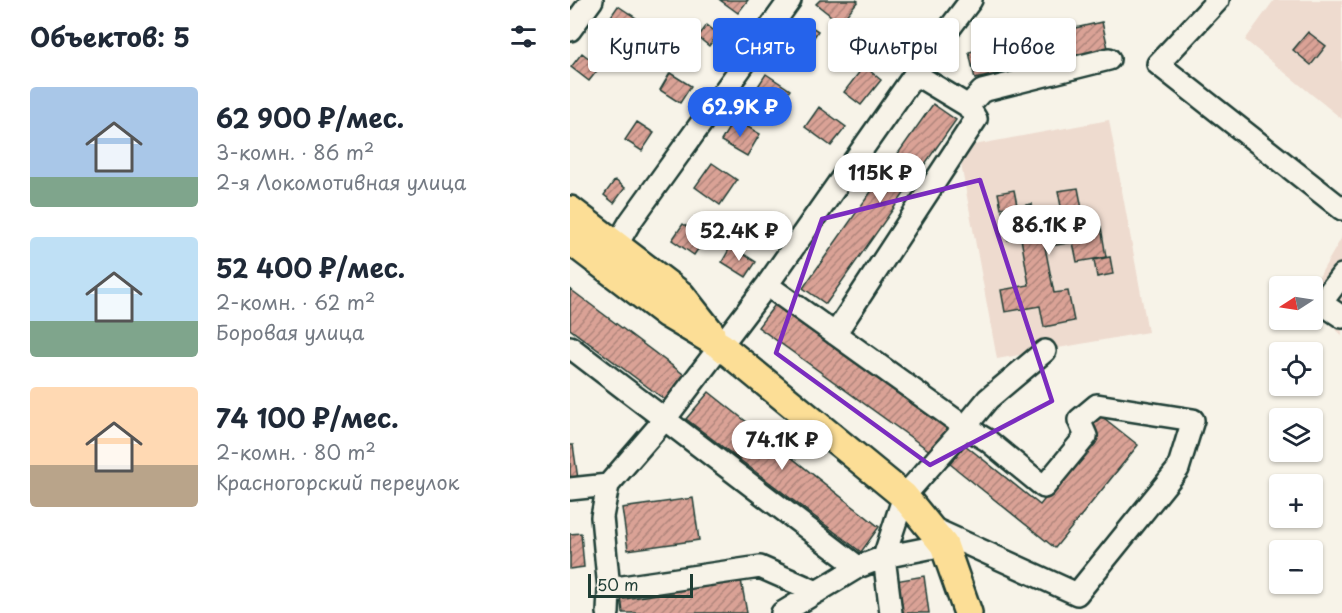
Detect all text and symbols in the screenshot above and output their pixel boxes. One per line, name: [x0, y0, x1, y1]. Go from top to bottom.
text: Объектов: 5: [30, 17, 190, 56]
chip: Купить: [588, 18, 701, 72]
chip: Снять: [713, 18, 816, 72]
chip: Фильтры: [828, 18, 959, 72]
chip: Новое: [971, 18, 1076, 72]
icon: filters: [507, 20, 540, 53]
pin: 62.9K ₽: [685, 87, 795, 138]
text: 62.9K ₽: [702, 91, 778, 121]
text: 62 900 ₽/мес.: [216, 98, 404, 137]
icon: home: [78, 111, 150, 183]
text: 3-комн. · 86 m²: [216, 137, 374, 167]
pin: 115K ₽: [831, 153, 929, 204]
text: 115K ₽: [848, 157, 912, 187]
text: 2-я Локомотивная улица: [216, 167, 466, 197]
pin: 86.1K ₽: [994, 205, 1104, 256]
text: 86.1K ₽: [1012, 209, 1086, 239]
pin: 52.4K ₽: [684, 211, 794, 262]
text: 52.4K ₽: [700, 215, 778, 245]
text: 52 400 ₽/мес.: [216, 248, 405, 287]
icon: home: [78, 261, 150, 333]
north arrow: [1269, 276, 1323, 330]
map controls: [1269, 276, 1323, 594]
text: 2-комн. · 62 m²: [216, 287, 375, 317]
text: Боровая улица: [216, 317, 364, 347]
button: locate: [1269, 342, 1323, 396]
text: 74 100 ₽/мес.: [216, 398, 399, 437]
button: layers: [1269, 408, 1323, 462]
icon: home: [78, 411, 150, 483]
pin: 74.1K ₽: [727, 420, 837, 471]
text: 74.1K ₽: [746, 424, 818, 454]
text: 2-комн. · 80 m²: [216, 437, 376, 467]
text: Красногорский переулок: [216, 467, 459, 497]
button: +: [1269, 474, 1323, 528]
button: −: [1269, 540, 1323, 594]
scale bar: [588, 571, 693, 598]
text: 50 m: [597, 572, 638, 596]

